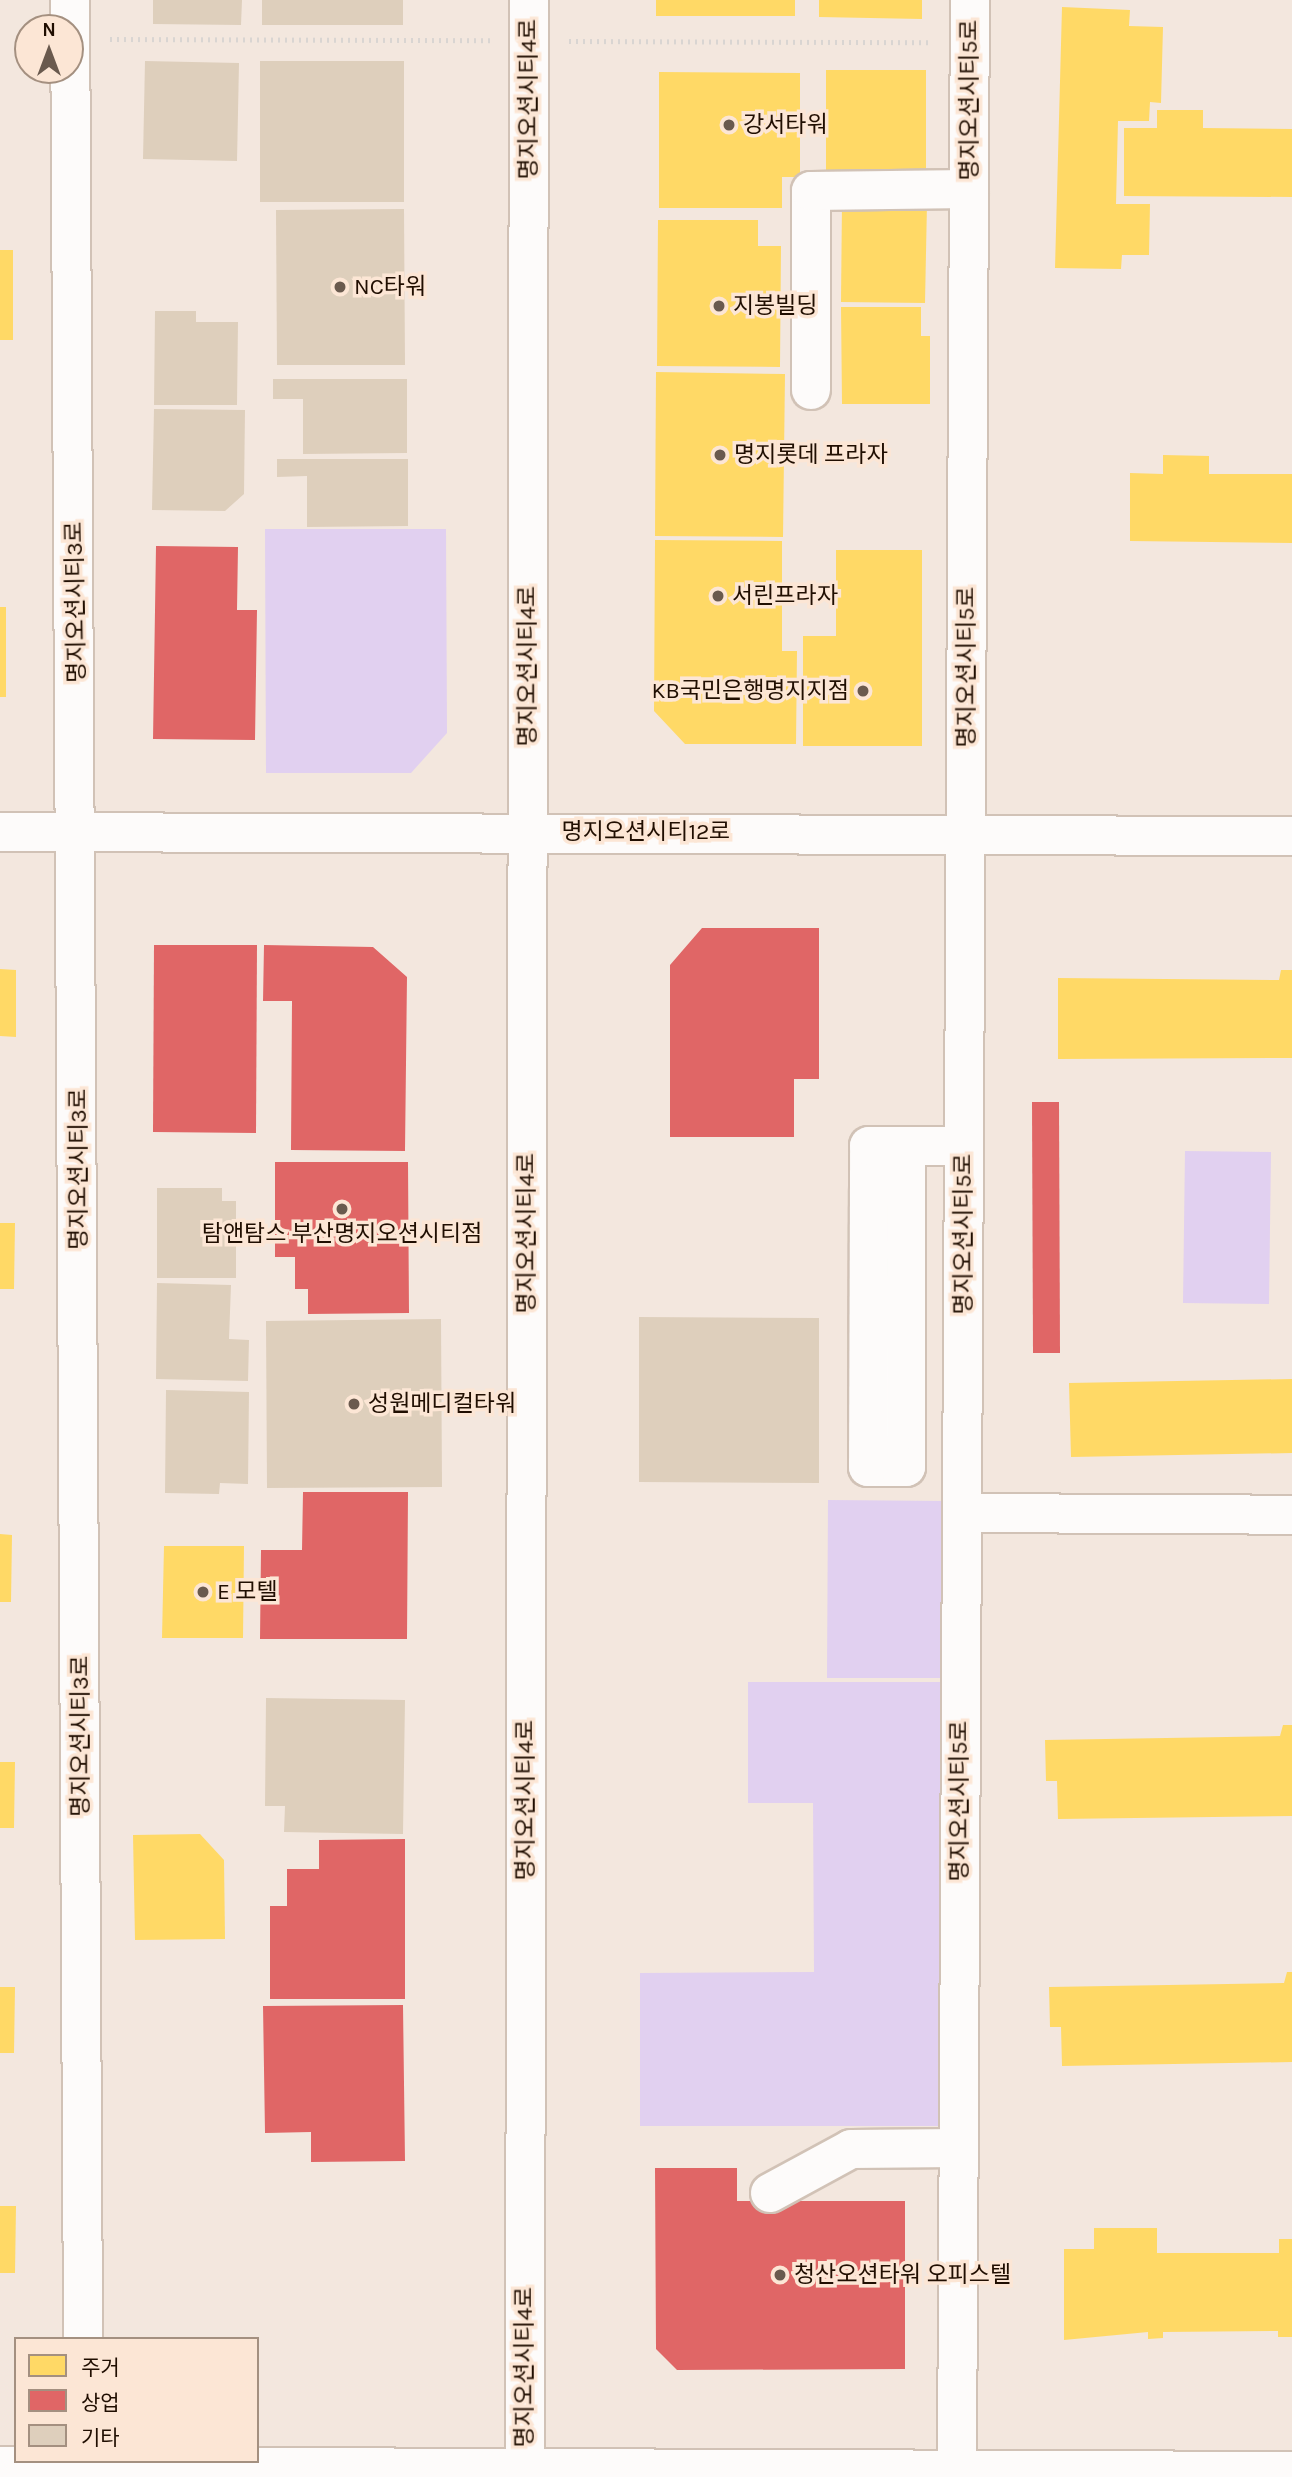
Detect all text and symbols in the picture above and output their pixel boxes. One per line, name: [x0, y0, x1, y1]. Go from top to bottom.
north arrow: [14, 14, 84, 84]
text: N: [42, 19, 56, 41]
street label: 명지오션시티4로: [515, 19, 543, 179]
street label: 명지오션시티5로: [956, 19, 984, 181]
place label: 강서타워: [743, 111, 828, 139]
marker: 강서타워: [721, 117, 737, 133]
place label: NC타워: [354, 273, 426, 301]
marker: NC타워: [332, 279, 348, 295]
place label: 지봉빌딩: [733, 292, 818, 320]
marker: 지봉빌딩: [711, 298, 727, 314]
place label: 명지롯데 프라자: [734, 441, 888, 469]
marker: 명지롯데 프라자: [712, 447, 728, 463]
street label: 명지오션시티3로: [61, 521, 91, 683]
place label: 서린프라자: [732, 582, 838, 610]
street label: 명지오션시티4로: [514, 586, 542, 746]
street label: 명지오션시티5로: [953, 586, 981, 748]
marker: 서린프라자: [710, 588, 726, 604]
place label: KB국민은행명지지점: [651, 677, 849, 705]
marker: KB국민은행명지지점: [855, 683, 871, 699]
street label: 명지오션시티12로: [561, 818, 731, 846]
street label: 명지오션시티3로: [65, 1088, 93, 1250]
street label: 명지오션시티4로: [513, 1153, 541, 1313]
street label: 명지오션시티5로: [950, 1153, 978, 1315]
marker: 탐앤탐스 부산명지오션시티점: [334, 1201, 350, 1217]
place label: 탐앤탐스 부산명지오션시티점: [202, 1220, 482, 1248]
place label: 성원메디컬타워: [368, 1390, 516, 1418]
marker: 성원메디컬타워: [346, 1396, 362, 1412]
place label: E 모텔: [217, 1578, 278, 1606]
marker: E 모텔: [195, 1584, 211, 1600]
street label: 명지오션시티3로: [67, 1655, 95, 1817]
street label: 명지오션시티4로: [512, 1720, 540, 1880]
street label: 명지오션시티5로: [946, 1720, 974, 1882]
place label: 청산오션타워 오피스텔: [794, 2261, 1011, 2289]
marker: 청산오션타워 오피스텔: [772, 2267, 788, 2283]
street label: 명지오션시티4로: [511, 2287, 539, 2447]
legend: [14, 2337, 259, 2463]
text: 주거: [81, 2356, 120, 2380]
text: 상업: [81, 2391, 120, 2415]
text: 기타: [81, 2426, 120, 2450]

